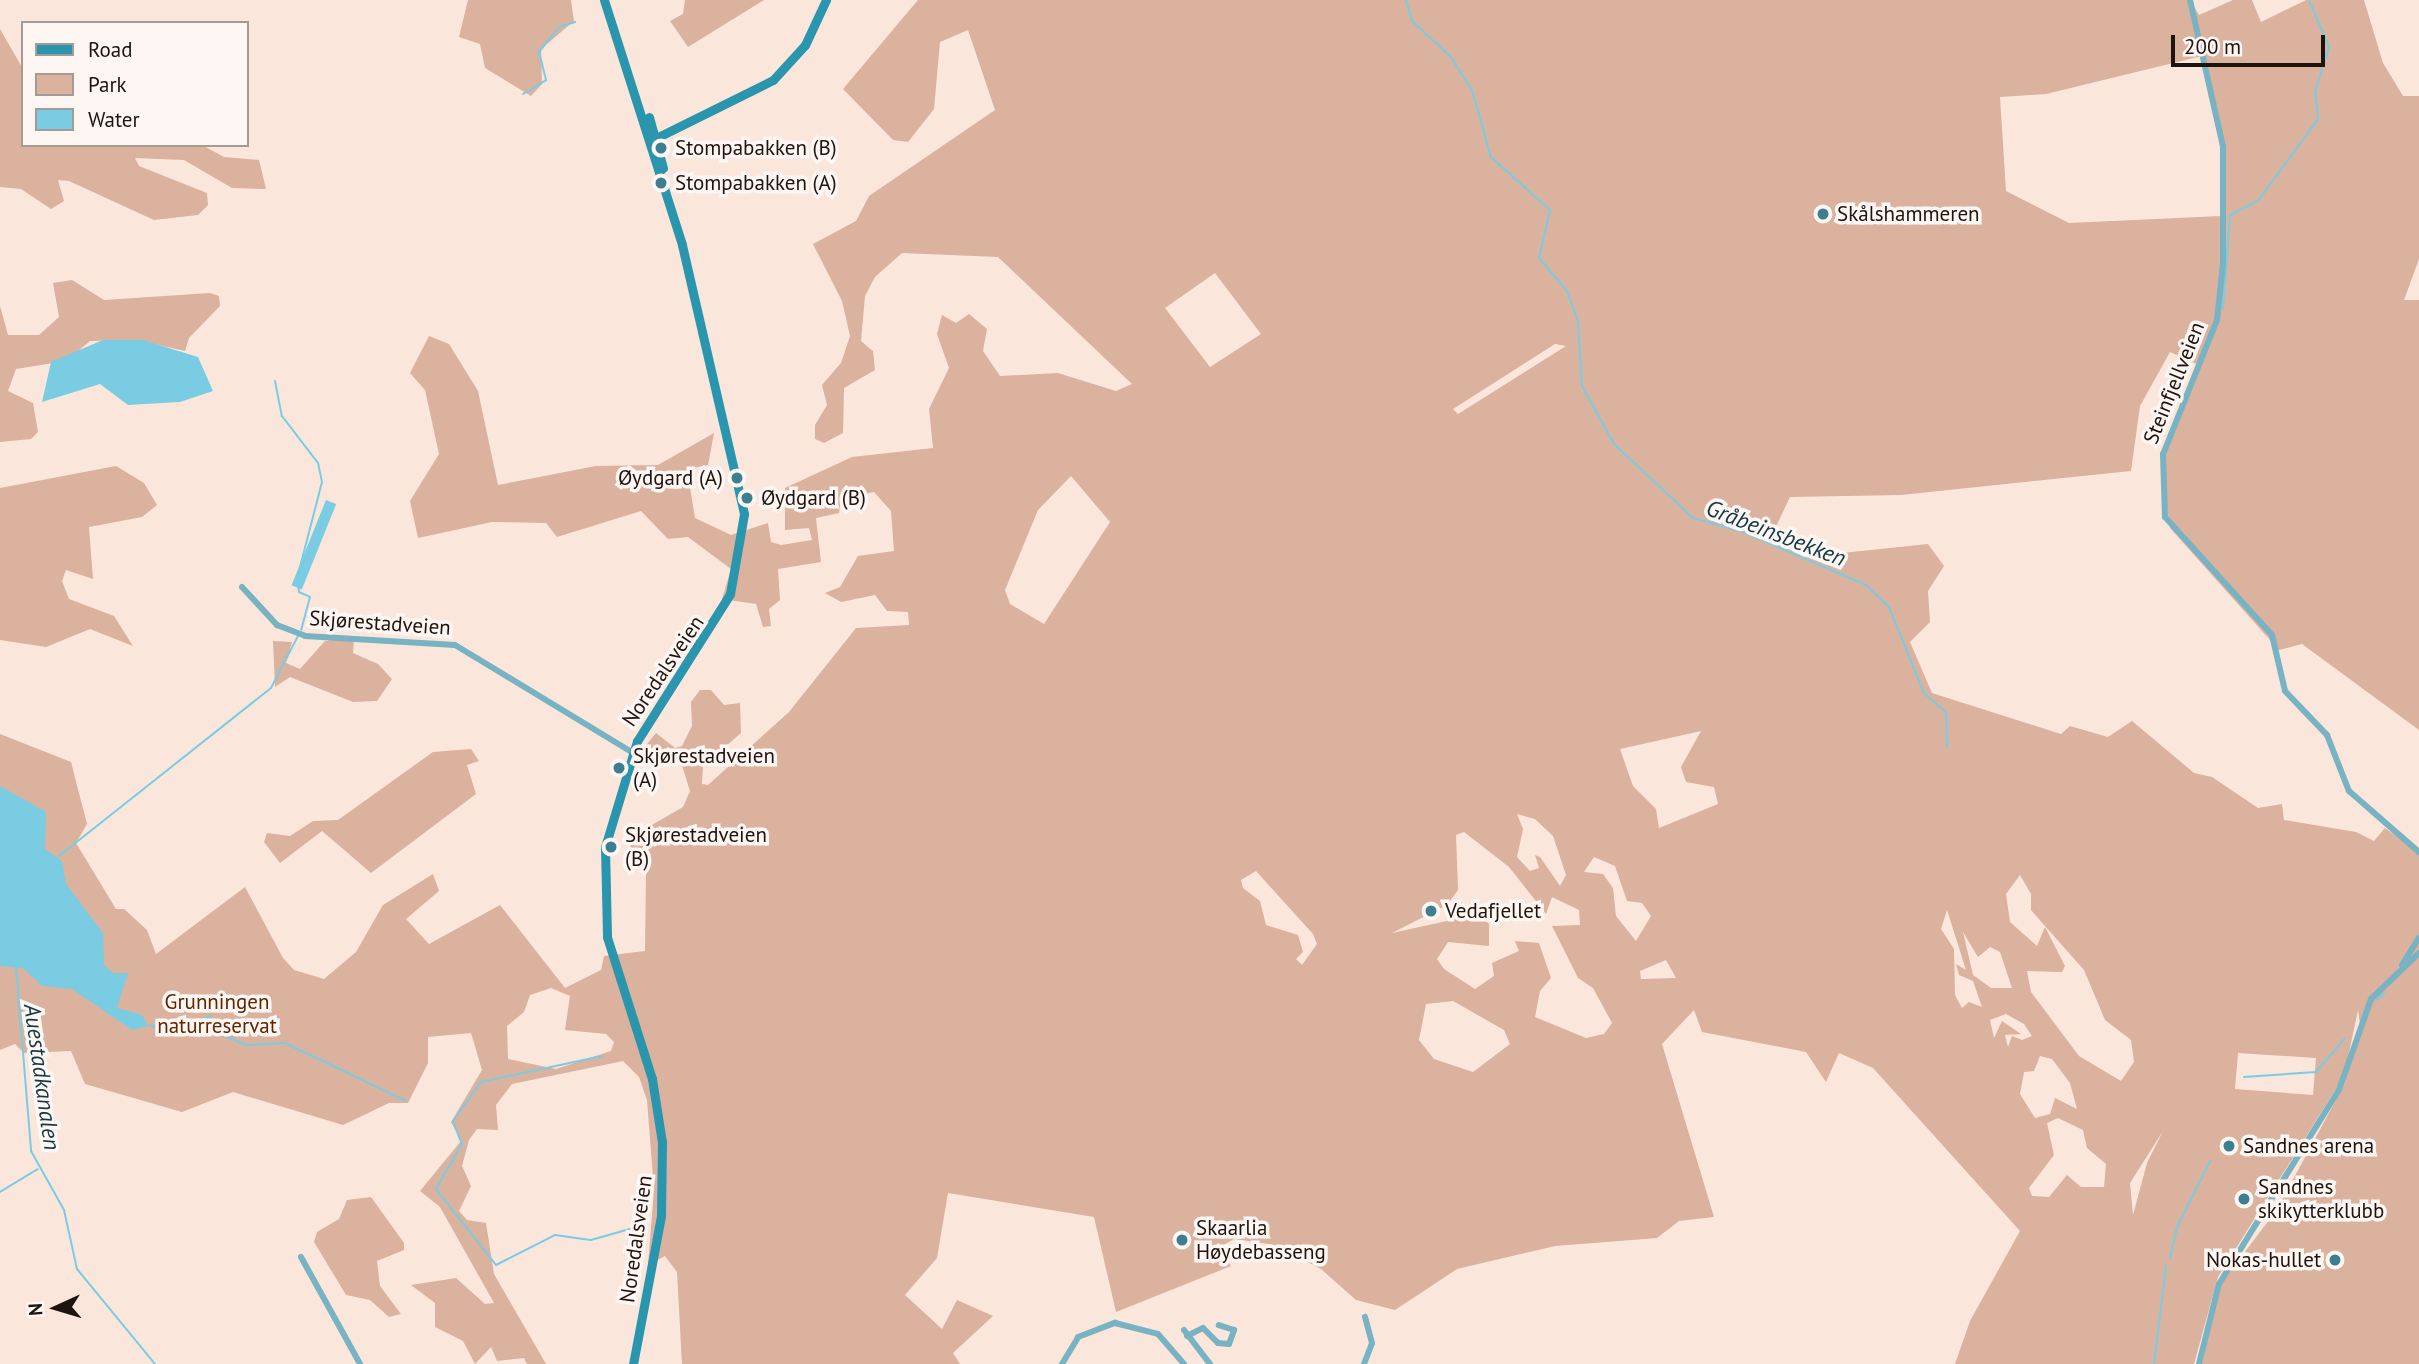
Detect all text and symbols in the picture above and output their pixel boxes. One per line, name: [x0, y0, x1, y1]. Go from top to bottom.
legend: [21, 21, 248, 147]
scale bar: [2174, 21, 2328, 65]
text: 200 m: [2184, 33, 2241, 60]
text: Road: [88, 36, 132, 63]
text: Park: [88, 71, 127, 98]
text: Water: [88, 106, 140, 133]
place label: Stompabakken (B): [675, 135, 837, 161]
marker: Stompabakken (B): [653, 140, 669, 156]
place label: Stompabakken (A): [675, 170, 837, 196]
marker: Stompabakken (A): [653, 175, 669, 191]
place label: Skålshammeren: [1837, 201, 1980, 227]
marker: Skålshammeren: [1815, 206, 1831, 222]
street label: Steinfjellveien: [2138, 318, 2210, 448]
place label: Øydgard (A): [618, 465, 723, 491]
marker: Øydgard (A): [729, 470, 745, 486]
place label: Øydgard (B): [761, 485, 866, 511]
marker: Øydgard (B): [739, 490, 755, 506]
water label: Gråbeinsbekken: [1702, 494, 1850, 572]
street label: Skjørestadveien: [308, 605, 452, 641]
street label: Noredalsveien: [617, 611, 709, 731]
place label: Skjørestadveien (A): [633, 743, 775, 793]
marker: Skjørestadveien (A): [611, 760, 627, 776]
place label: Skjørestadveien (B): [625, 822, 767, 872]
marker: Skjørestadveien (B): [603, 839, 619, 855]
place label: Vedafjellet: [1445, 898, 1541, 924]
marker: Vedafjellet: [1423, 903, 1439, 919]
park label: Grunningen naturreservat: [157, 989, 277, 1039]
water label: Auestadkanalen: [18, 1002, 66, 1152]
place label: Sandnes arena: [2243, 1133, 2374, 1159]
marker: Sandnes arena: [2221, 1138, 2237, 1154]
street label: Noredalsveien: [615, 1174, 657, 1304]
place label: Sandnes skikytterklubb: [2258, 1174, 2384, 1224]
marker: Sandnes skikytterklubb: [2236, 1191, 2252, 1207]
place label: Skaarlia Høydebasseng: [1196, 1215, 1326, 1265]
marker: Skaarlia Høydebasseng: [1174, 1232, 1190, 1248]
place label: Nokas-hullet: [2206, 1247, 2321, 1273]
marker: Nokas-hullet: [2327, 1252, 2343, 1268]
north arrow: [21, 1273, 91, 1343]
text: N: [23, 1302, 47, 1317]

